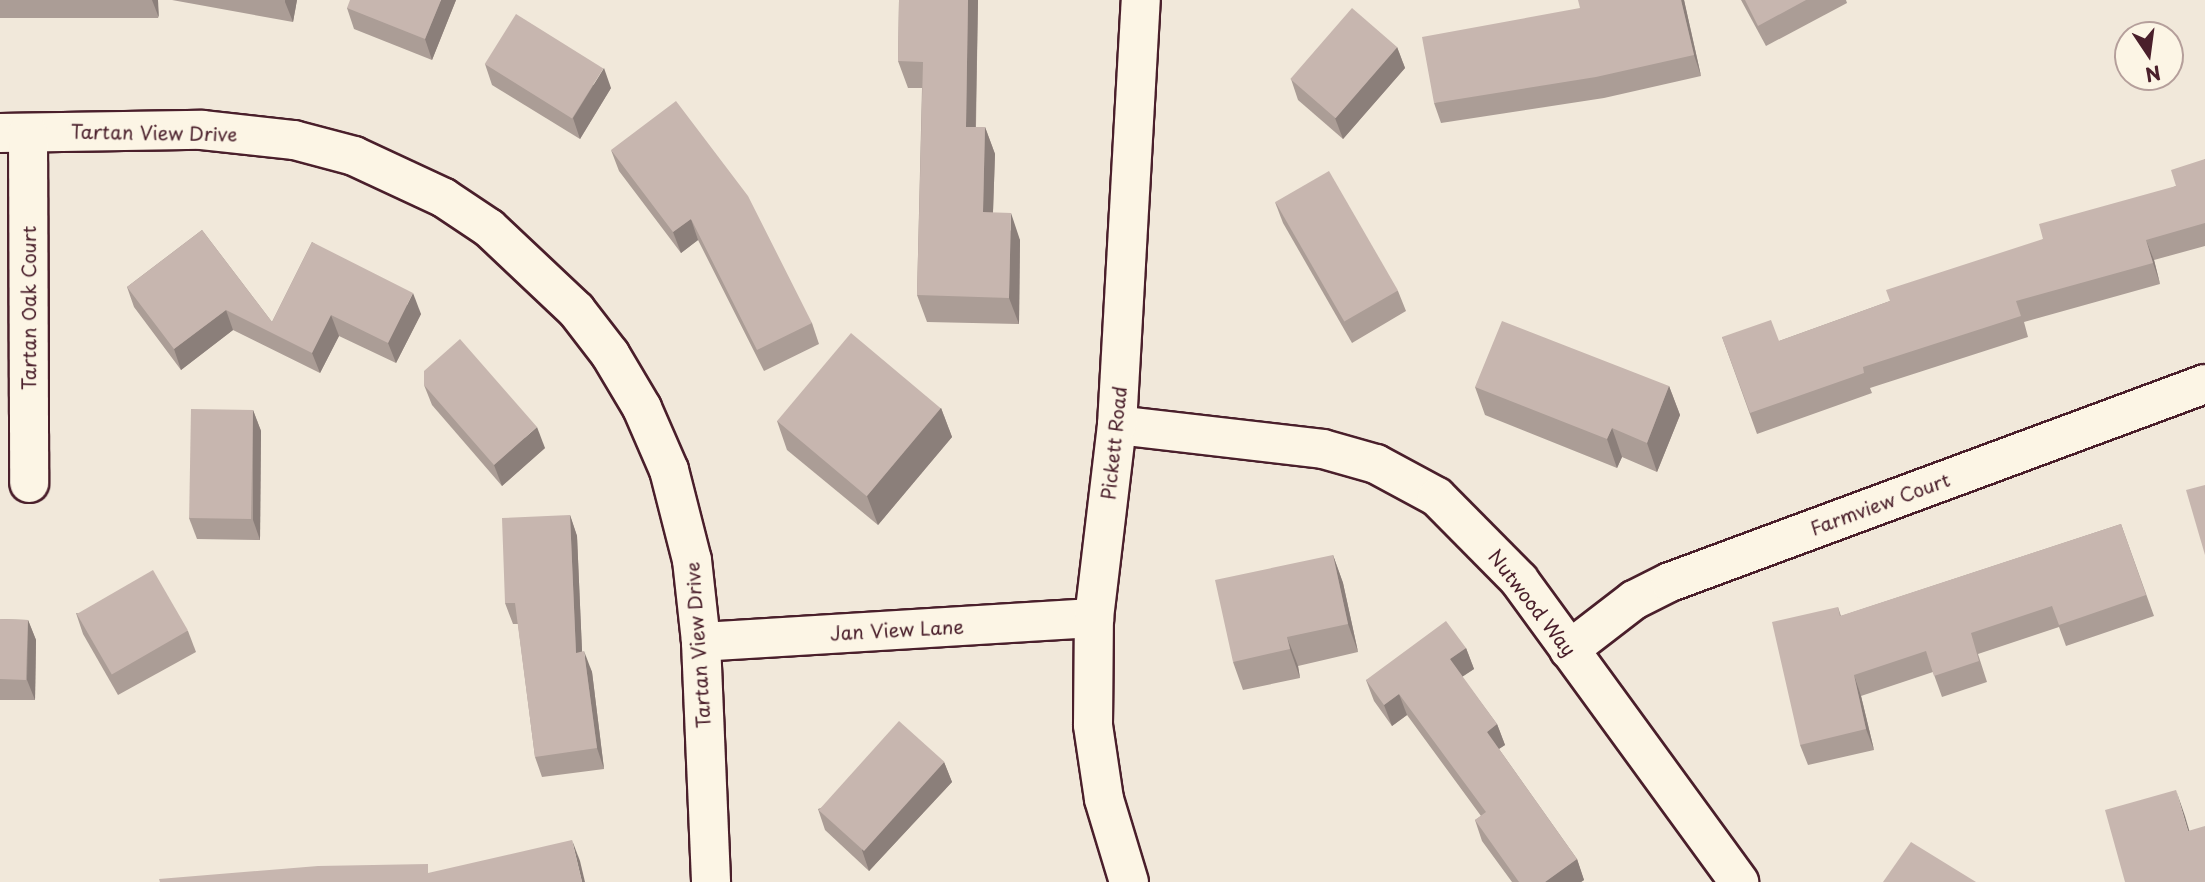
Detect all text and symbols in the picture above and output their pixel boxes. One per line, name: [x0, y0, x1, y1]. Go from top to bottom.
north arrow: [2114, 21, 2184, 91]
text: N: [2143, 59, 2164, 90]
street label: Tartan View Drive: [71, 120, 237, 146]
street label: Tartan Oak Court: [18, 225, 40, 391]
street label: Pickett Road: [1097, 385, 1131, 501]
street label: Farmview Court: [1808, 468, 1952, 540]
street label: Nutwood Way: [1483, 545, 1581, 661]
street label: Tartan View Drive: [681, 561, 715, 729]
street label: Jan View Lane: [830, 615, 964, 645]

